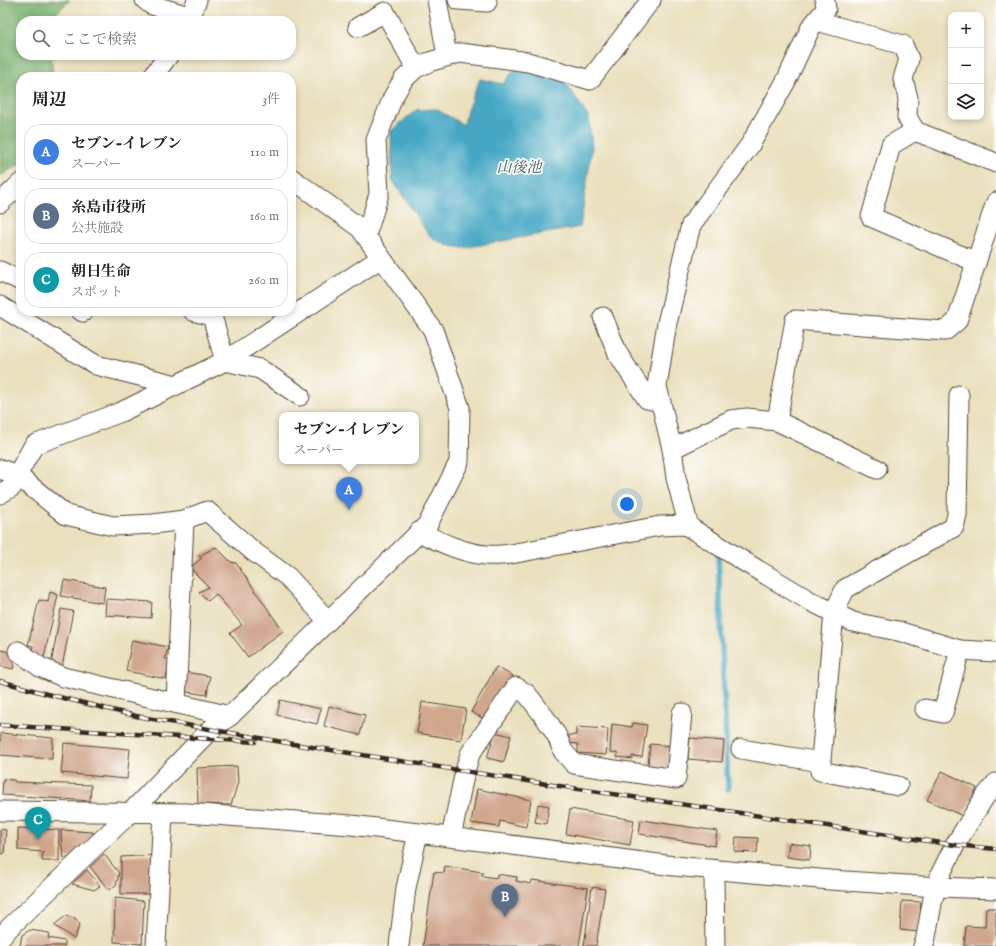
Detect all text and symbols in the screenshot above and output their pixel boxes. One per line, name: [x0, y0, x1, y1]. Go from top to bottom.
map controls: [948, 12, 984, 120]
button: +: [948, 12, 984, 48]
search box: [16, 16, 296, 60]
icon: search: [30, 27, 52, 49]
text: ここで検索: [62, 30, 137, 49]
button: −: [948, 48, 984, 84]
button: layers: [948, 84, 984, 120]
text: 周辺: [32, 90, 66, 111]
text: 3件: [262, 91, 280, 108]
text: セブン-イレブン: [71, 134, 182, 153]
text: A: [42, 144, 50, 161]
text: 110 m: [250, 144, 279, 161]
text: スーパー: [71, 156, 122, 173]
water label: 山後池: [496, 158, 543, 177]
text: 糸島市役所: [71, 198, 146, 217]
text: B: [42, 208, 50, 225]
text: 160 m: [249, 208, 279, 225]
text: 公共施設: [71, 220, 123, 237]
text: 朝日生命: [71, 262, 131, 281]
text: C: [41, 272, 51, 289]
text: 260 m: [248, 272, 279, 289]
text: スポット: [71, 284, 123, 301]
popup: [279, 412, 419, 464]
text: セブン-イレブン: [294, 420, 404, 439]
text: スーパー: [294, 442, 344, 459]
pin: A: [336, 477, 362, 510]
your location: [617, 494, 637, 514]
pin: C: [25, 807, 51, 840]
pin: B: [492, 884, 518, 917]

